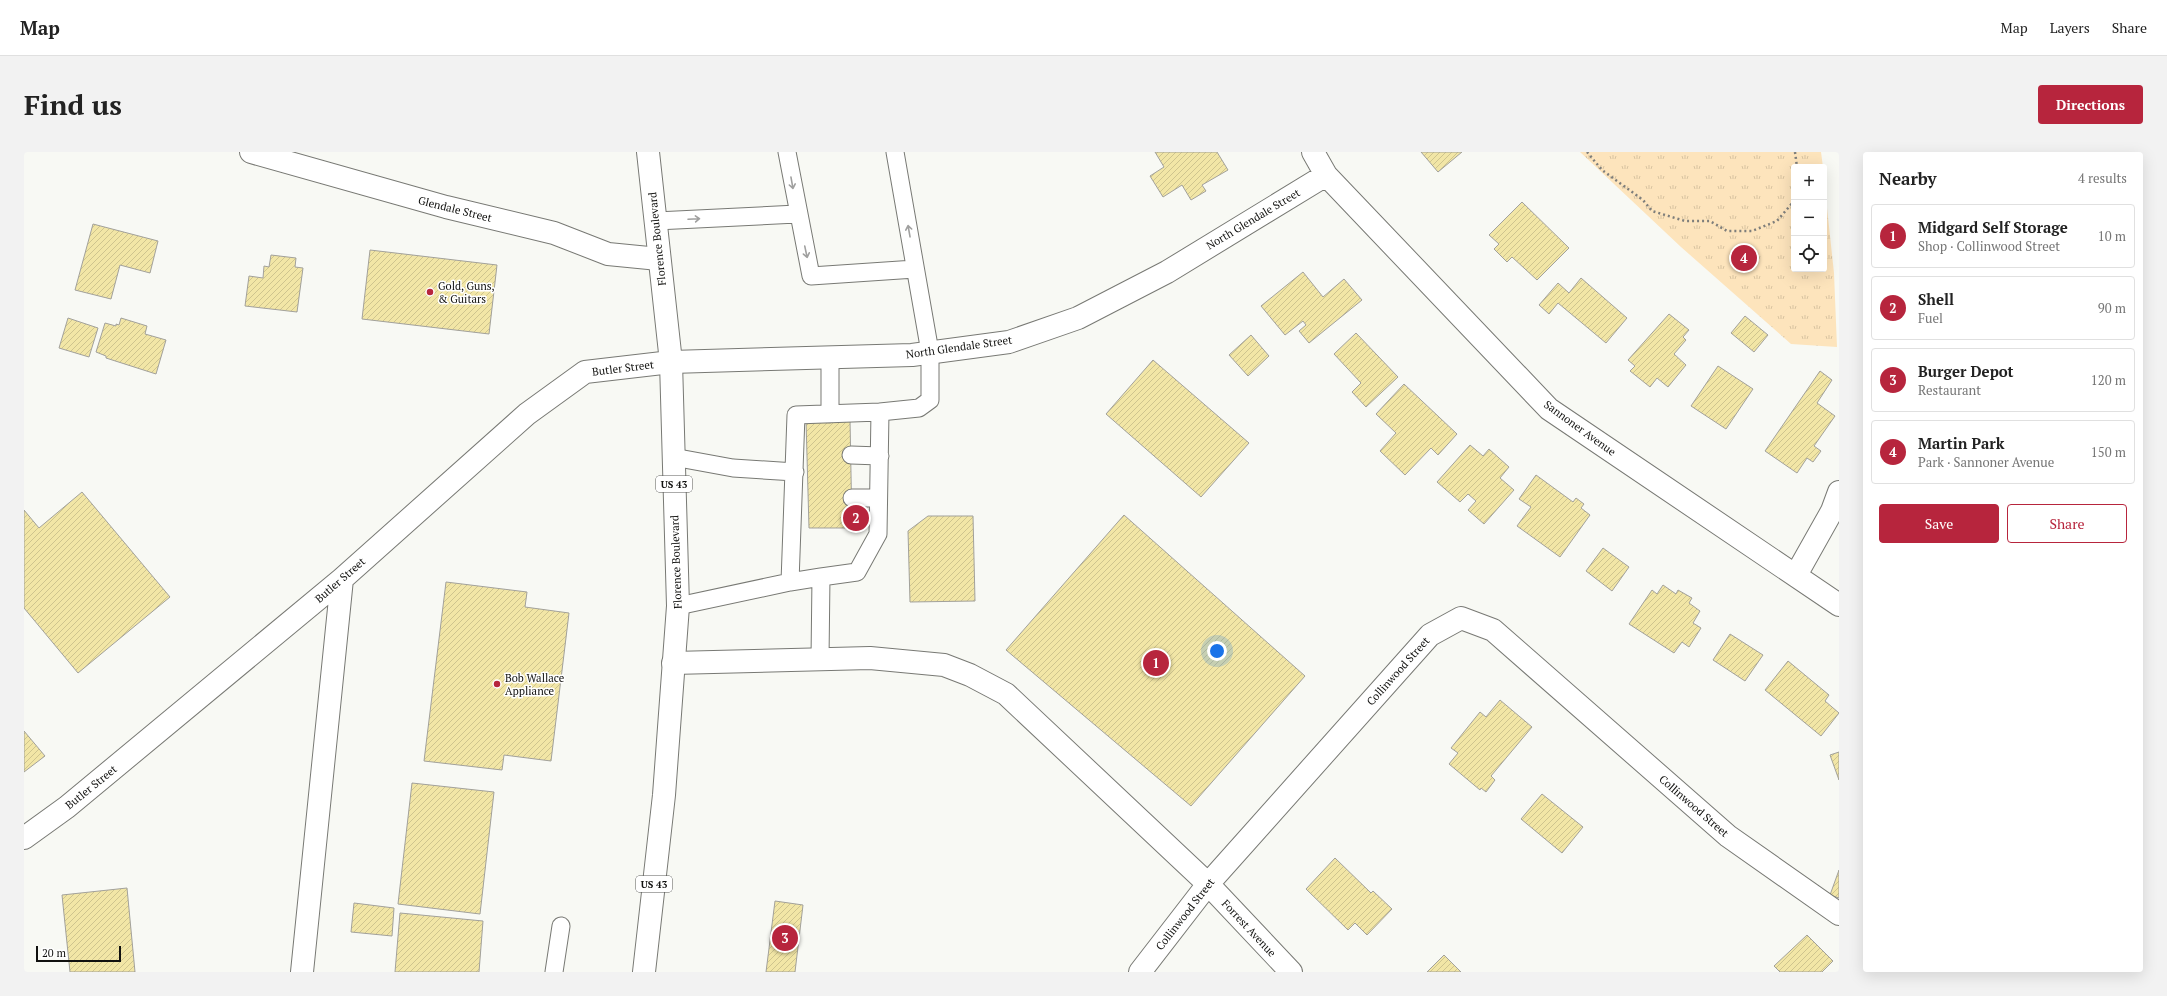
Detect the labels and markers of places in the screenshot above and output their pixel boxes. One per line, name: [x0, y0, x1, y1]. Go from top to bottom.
pin: 4: [1731, 243, 1757, 273]
place label: Gold, Guns, & Guitars: [438, 279, 495, 306]
marker: Gold, Guns, & Guitars: [425, 287, 435, 297]
pin: 2: [843, 503, 869, 533]
pin: 1: [1143, 648, 1169, 678]
place label: Bob Wallace Appliance: [505, 671, 565, 698]
marker: Bob Wallace Appliance: [492, 679, 502, 689]
pin: 3: [772, 923, 798, 953]

